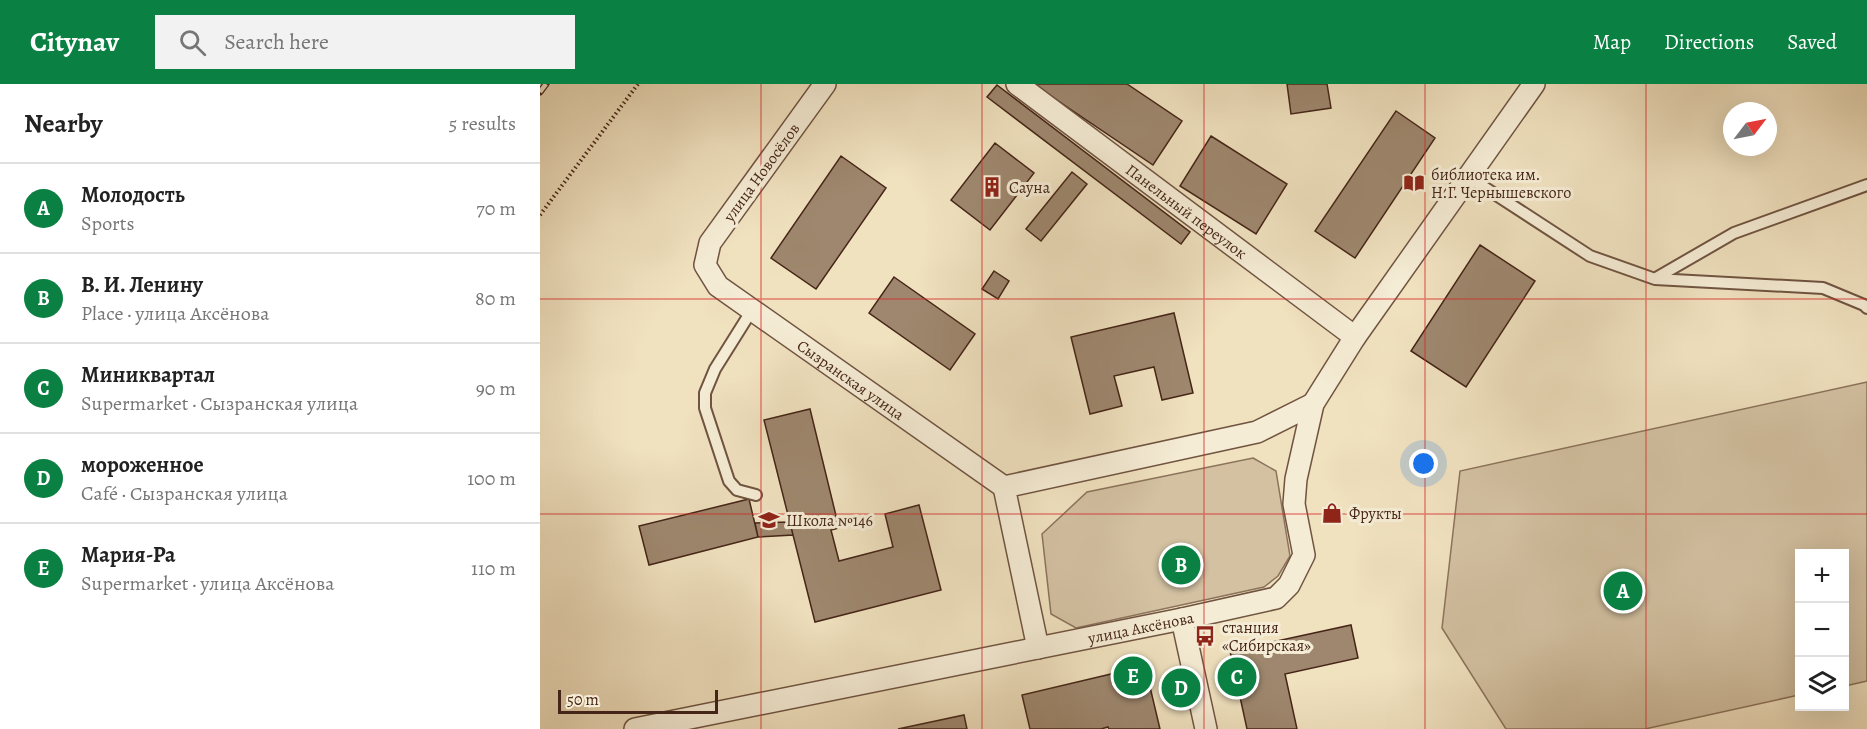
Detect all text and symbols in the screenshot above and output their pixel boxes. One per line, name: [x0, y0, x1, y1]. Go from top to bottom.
search box: [155, 15, 575, 69]
text: Citynav: [30, 23, 119, 61]
icon: search: [176, 26, 209, 59]
text: Search here: [224, 27, 329, 57]
text: Map: [1593, 28, 1631, 56]
text: Directions: [1664, 28, 1754, 56]
text: Saved: [1787, 28, 1837, 56]
north arrow: [1723, 102, 1777, 156]
text: Nearby: [24, 106, 103, 141]
text: 5 results: [449, 110, 516, 137]
street label: улица Новосёлов: [718, 119, 805, 227]
street label: Панельный переулок: [1121, 159, 1251, 264]
place label: библиотека им. Н.Г. Чернышевского: [1431, 164, 1571, 204]
library icon: библиотека им. Н.Г. Чернышевского: [1402, 171, 1426, 195]
building icon: Сауна: [980, 175, 1004, 199]
place label: Сауна: [1009, 177, 1051, 199]
text: Молодость: [81, 180, 185, 210]
text: A: [37, 195, 50, 222]
text: 70 m: [476, 195, 516, 222]
text: Sports: [81, 210, 134, 237]
text: В. И. Ленину: [81, 270, 203, 300]
text: B: [37, 285, 50, 312]
text: 80 m: [475, 285, 516, 312]
text: Place · улица Аксёнова: [81, 300, 269, 327]
street label: Сызранская улица: [792, 335, 909, 426]
text: Миниквартал: [81, 360, 215, 390]
text: C: [37, 375, 50, 402]
text: 90 m: [476, 375, 516, 402]
text: Supermarket · Сызранская улица: [81, 390, 358, 417]
your location: [1409, 449, 1438, 478]
text: мороженное: [81, 450, 204, 480]
text: D: [37, 465, 50, 492]
text: 100 m: [467, 465, 516, 492]
text: Café · Сызранская улица: [81, 480, 288, 507]
shop icon: Фрукты: [1320, 501, 1344, 525]
place label: Фрукты: [1349, 503, 1402, 525]
school or university icon: Школа №146: [757, 508, 781, 532]
place label: Школа №146: [786, 510, 873, 532]
text: Мария-Ра: [81, 540, 175, 570]
pin: B: [1162, 542, 1200, 588]
map controls: [1795, 549, 1849, 711]
button: +: [1795, 549, 1849, 603]
text: E: [38, 555, 49, 582]
text: 110 m: [471, 555, 516, 582]
pin: A: [1604, 568, 1642, 614]
text: Supermarket · улица Аксёнова: [81, 570, 334, 597]
button: −: [1795, 603, 1849, 657]
street label: улица Аксёнова: [1085, 607, 1197, 650]
place label: станция «Сибирская»: [1222, 617, 1311, 657]
bus stop icon: станция «Сибирская»: [1193, 624, 1217, 648]
pin: E: [1114, 654, 1152, 698]
pin: C: [1218, 654, 1256, 700]
button: layers: [1795, 657, 1849, 711]
pin: D: [1162, 666, 1200, 710]
scale bar: [558, 687, 718, 714]
text: 50 m: [567, 689, 599, 711]

